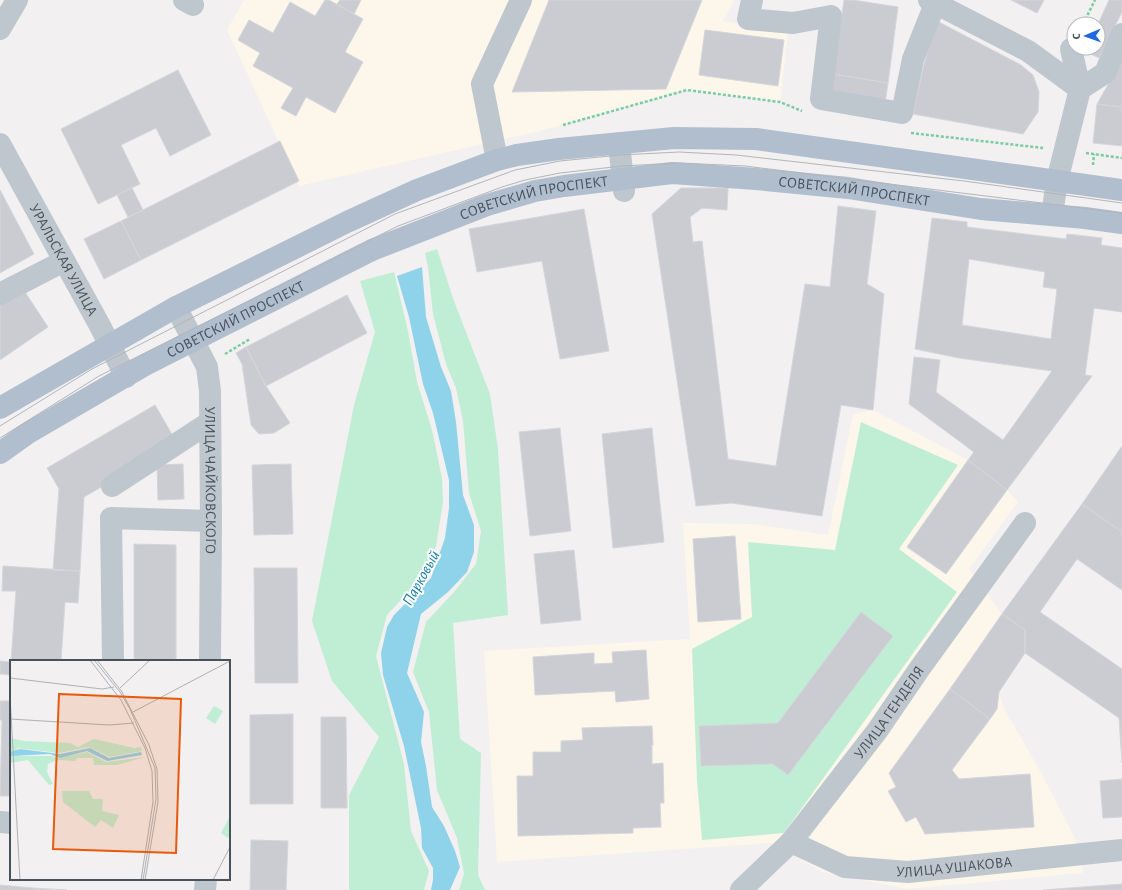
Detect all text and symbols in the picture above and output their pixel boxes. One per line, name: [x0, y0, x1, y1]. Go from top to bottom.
north arrow: [1066, 16, 1106, 56]
text: С: [1071, 33, 1082, 40]
street label: СОВЕТСКИЙ ПРОСПЕКТ: [457, 173, 609, 222]
street label: СОВЕТСКИЙ ПРОСПЕКТ: [778, 174, 931, 208]
street label: УРАЛЬСКАЯ УЛИЦА: [27, 201, 100, 318]
street label: СОВЕТСКИЙ ПРОСПЕКТ: [164, 278, 307, 360]
street label: УЛИЦА ЧАЙКОВСКОГО: [203, 406, 219, 554]
water label: Парковый: [399, 548, 443, 609]
inset map: [10, 660, 230, 880]
street label: УЛИЦА ГЕНДЕЛЯ: [851, 663, 927, 761]
street label: УЛИЦА УШАКОВА: [896, 854, 1013, 880]

